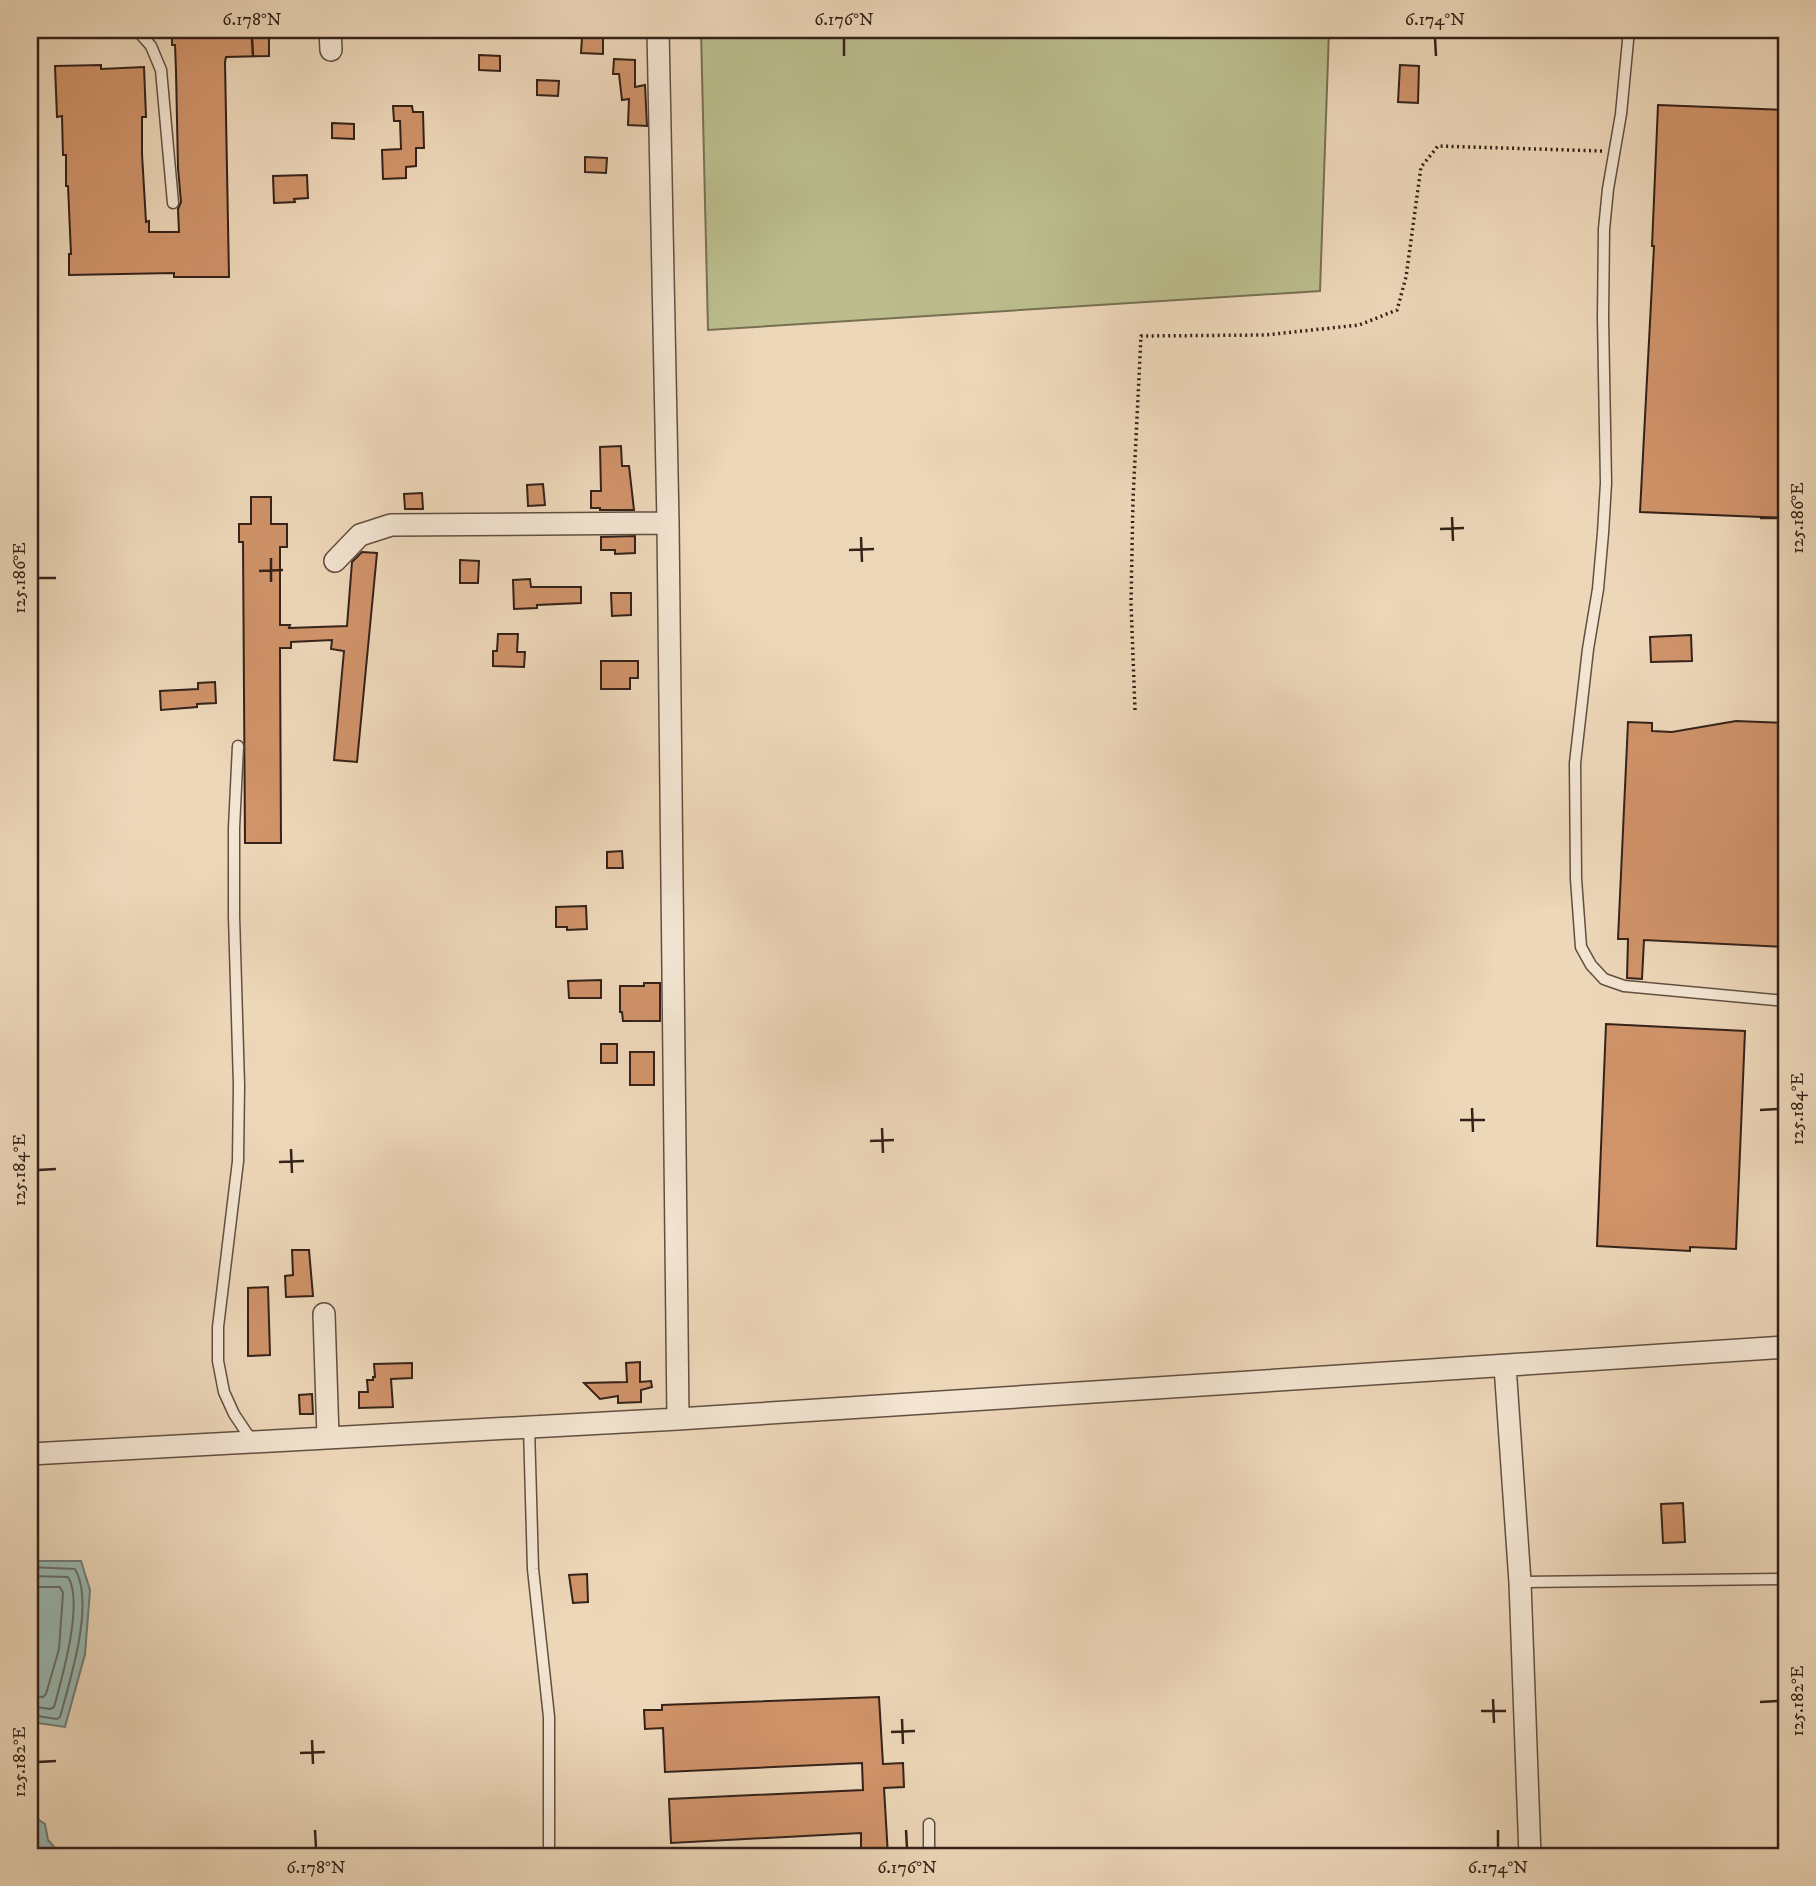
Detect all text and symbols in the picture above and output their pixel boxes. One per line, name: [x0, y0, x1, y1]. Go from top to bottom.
text: 6.178°N: [222, 9, 282, 31]
text: 6.176°N: [814, 9, 874, 31]
text: 6.174°N: [1405, 9, 1465, 31]
text: 125.186°E: [1787, 482, 1809, 554]
text: 125.186°E: [9, 542, 31, 614]
text: 125.184°E: [1787, 1073, 1809, 1145]
text: 125.184°E: [9, 1134, 31, 1206]
text: 125.182°E: [1787, 1665, 1809, 1736]
text: 125.182°E: [9, 1726, 31, 1797]
text: 6.178°N: [286, 1857, 346, 1879]
text: 6.176°N: [877, 1857, 937, 1879]
text: 6.174°N: [1468, 1857, 1528, 1879]

